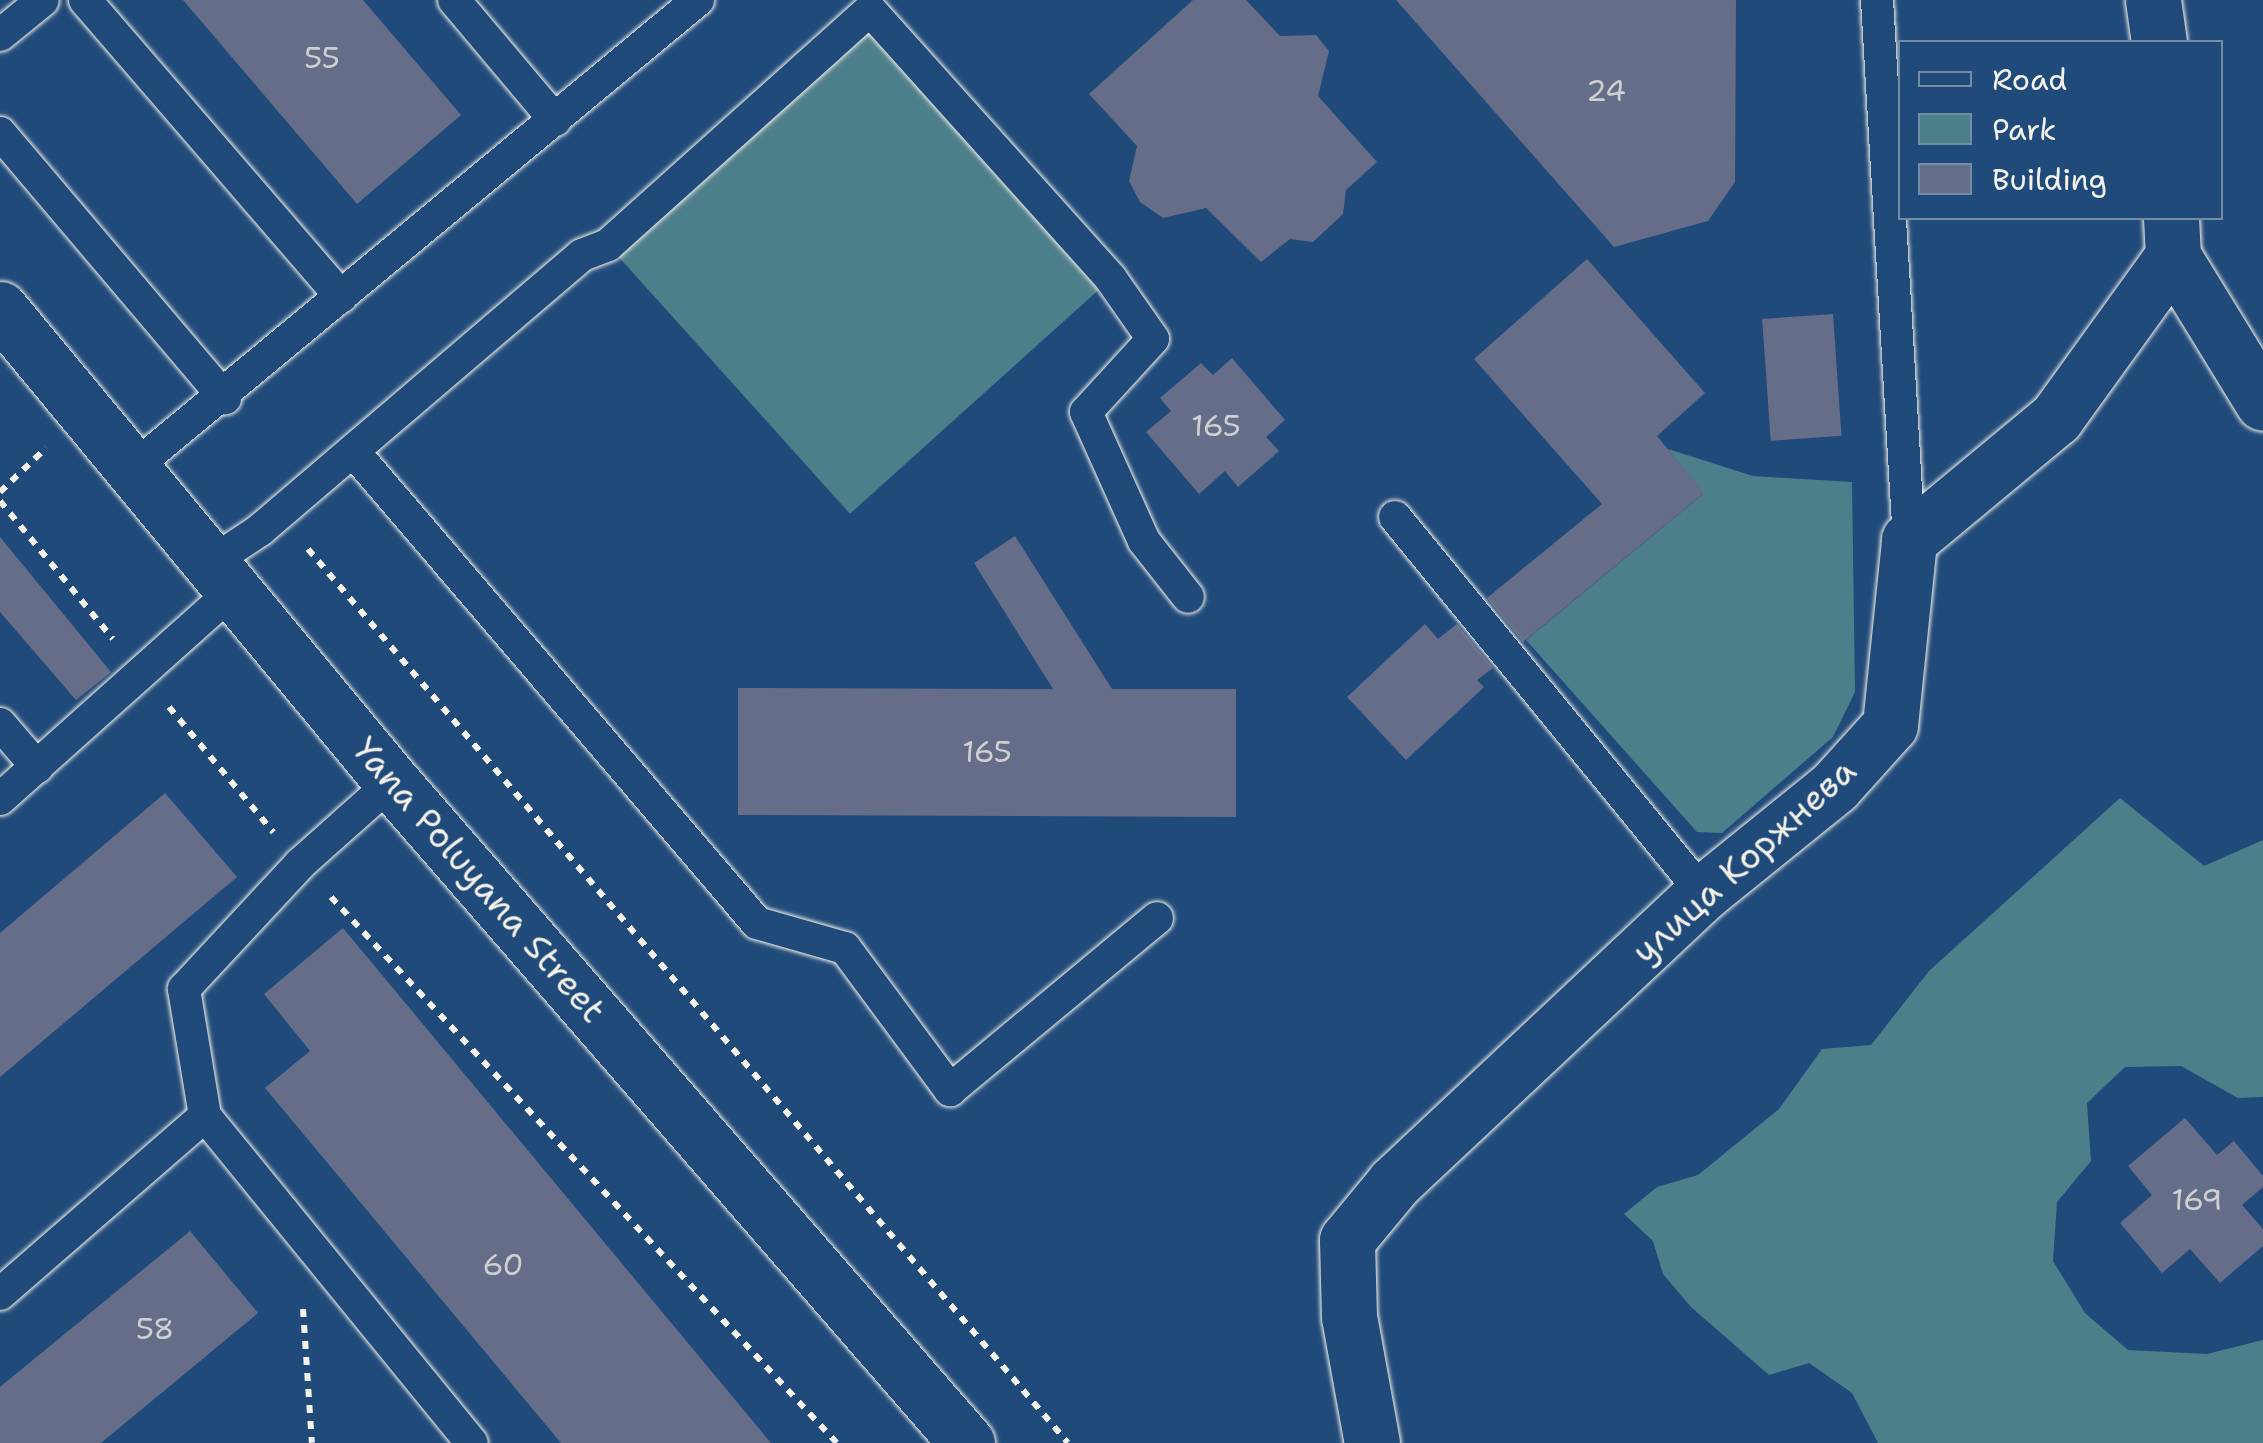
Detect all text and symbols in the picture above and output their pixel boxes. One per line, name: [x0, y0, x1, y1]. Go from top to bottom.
house number: 55: [304, 40, 340, 76]
legend: [1898, 40, 2223, 220]
text: Road: [1992, 59, 2067, 100]
house number: 24: [1586, 73, 1626, 109]
text: Park: [1992, 109, 2056, 150]
text: Building: [1992, 159, 2107, 200]
house number: 165: [1191, 408, 1241, 444]
street label: Yana Poluyana Street: [344, 729, 614, 1031]
house number: 165: [962, 734, 1012, 770]
street label: улица Коржнева: [1624, 750, 1864, 972]
house number: 169: [2171, 1182, 2223, 1218]
house number: 60: [482, 1247, 524, 1283]
house number: 58: [136, 1311, 174, 1347]

